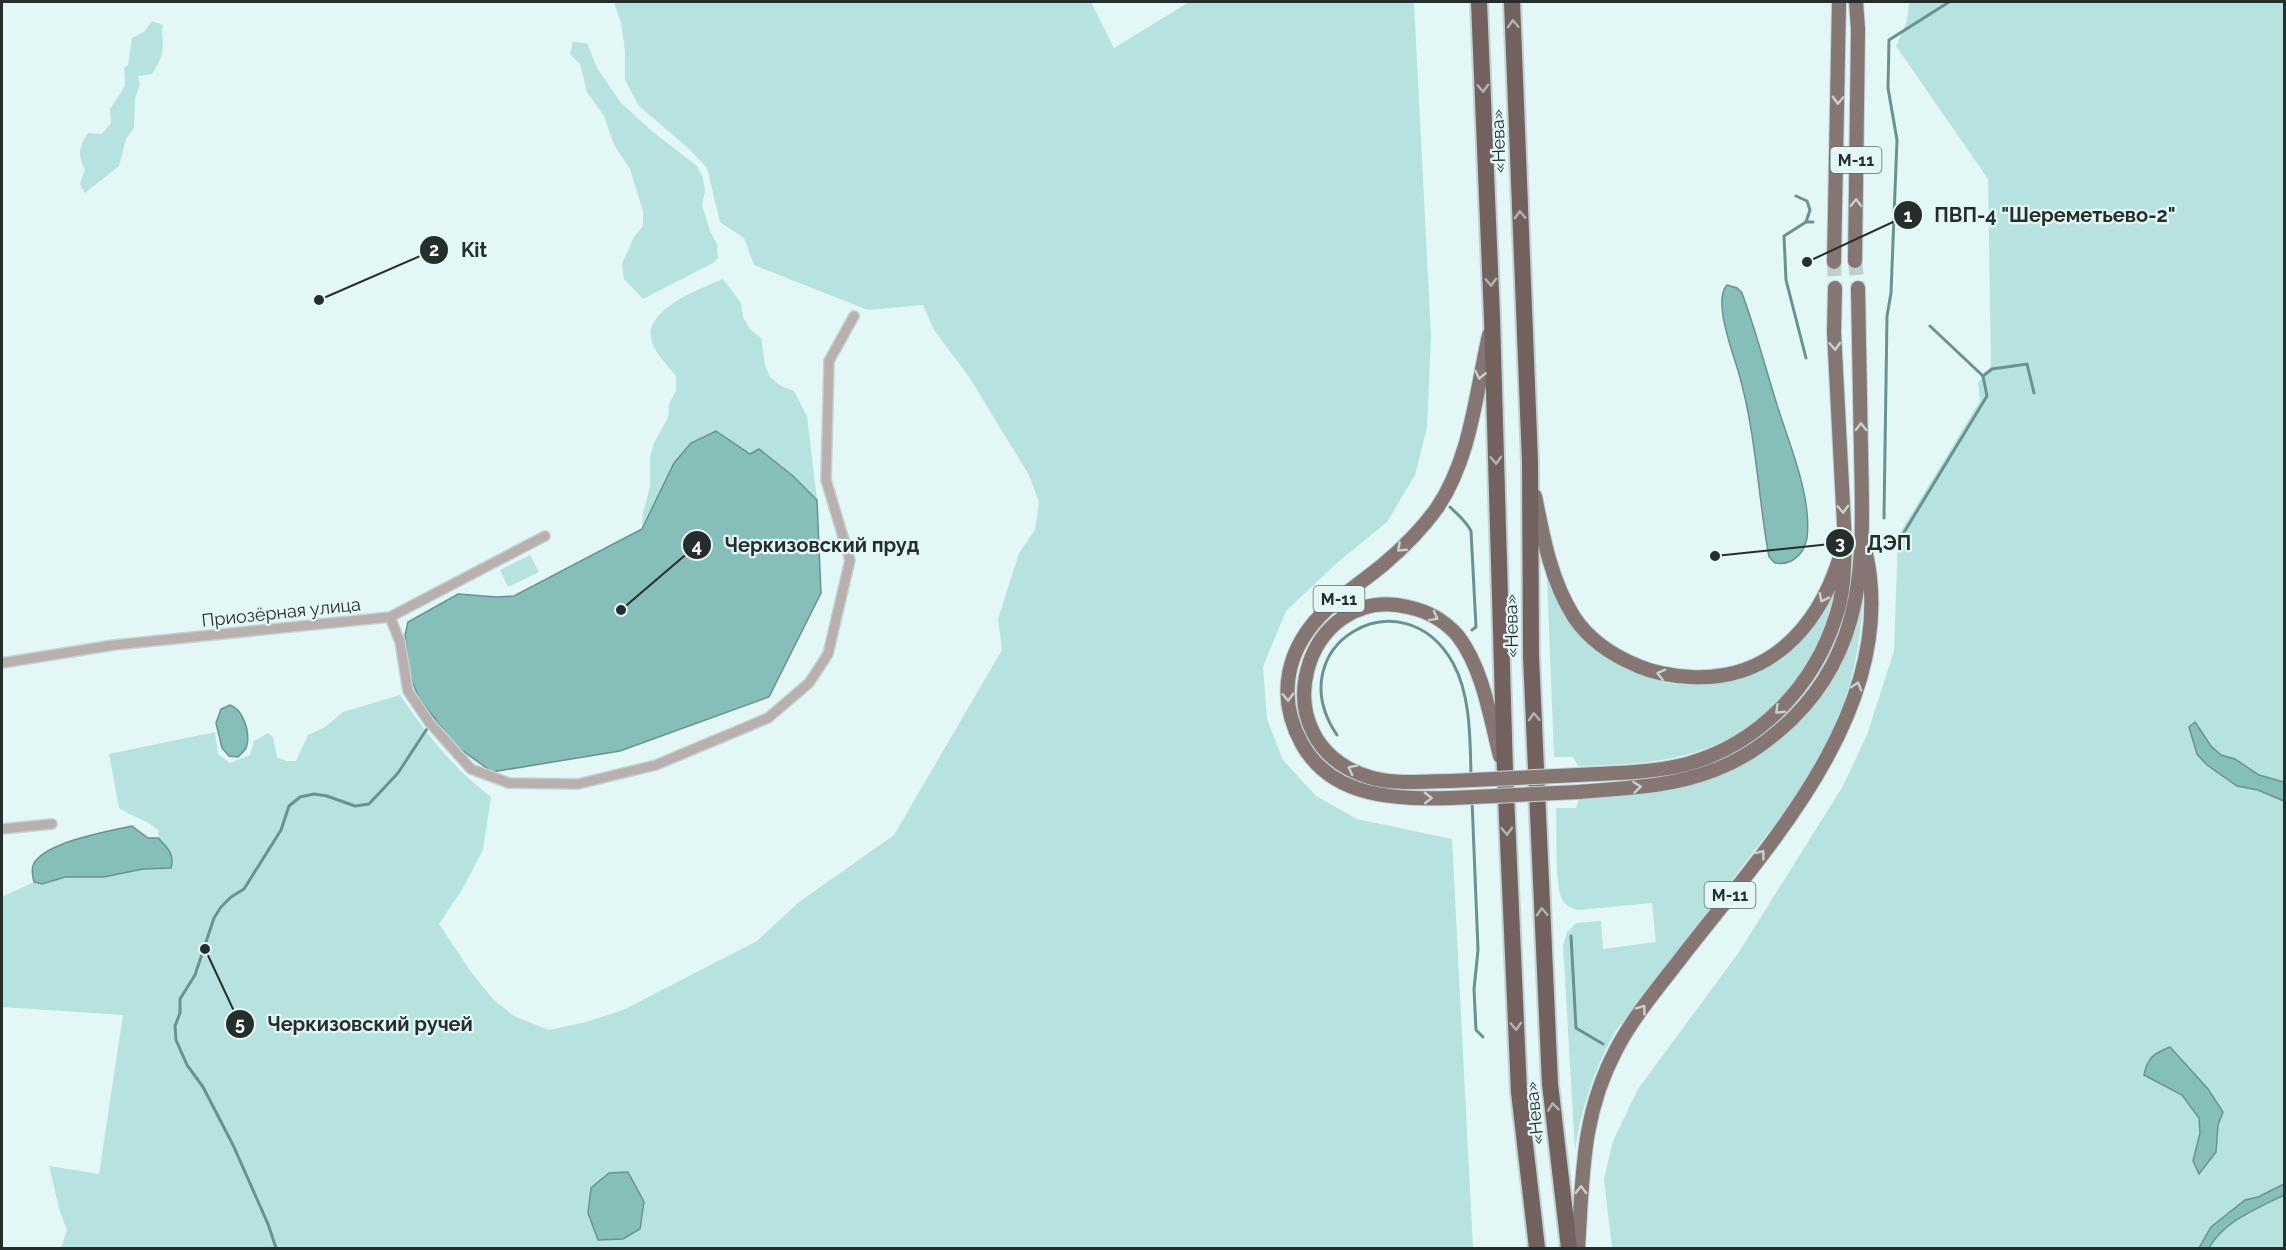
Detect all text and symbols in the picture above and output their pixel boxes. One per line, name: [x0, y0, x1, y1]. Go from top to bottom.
one-way arrow: [1506, 19, 1519, 28]
one-way arrow: [1476, 83, 1489, 92]
one-way arrow: [1831, 95, 1844, 104]
street label: «Нева»: [1486, 109, 1510, 173]
road number: М-11: [1830, 147, 1882, 173]
callout: ПВП-4 "Шереметьево-2": [1893, 196, 2188, 234]
one-way arrow: [1850, 198, 1862, 207]
text: ПВП-4 "Шереметьево-2": [1934, 203, 2176, 227]
text: 1: [1904, 205, 1913, 226]
one-way arrow: [1514, 211, 1527, 220]
callout: Kit: [419, 231, 499, 269]
text: Kit: [461, 238, 487, 262]
text: 2: [429, 239, 439, 260]
one-way arrow: [1484, 278, 1497, 287]
one-way arrow: [1829, 342, 1842, 351]
one-way arrow: [1474, 370, 1487, 380]
one-way arrow: [1854, 423, 1867, 432]
one-way arrow: [1490, 456, 1503, 465]
one-way arrow: [1837, 505, 1850, 514]
callout: ДЭП: [1825, 524, 1923, 562]
callout: Черкизовский пруд: [682, 526, 931, 564]
text: ДЭП: [1867, 531, 1911, 555]
text: 3: [1835, 532, 1845, 553]
text: Черкизовский пруд: [725, 533, 920, 557]
text: 4: [692, 535, 702, 556]
one-way arrow: [1397, 541, 1408, 552]
road number: М-11: [1314, 586, 1364, 612]
one-way arrow: [1819, 592, 1831, 603]
street label: Приозёрная улица: [200, 593, 362, 631]
street label: «Нева»: [1500, 594, 1522, 658]
one-way arrow: [1428, 610, 1438, 621]
one-way arrow: [1656, 668, 1666, 681]
one-way arrow: [1850, 681, 1862, 692]
one-way arrow: [1282, 692, 1295, 701]
one-way arrow: [1775, 703, 1785, 714]
one-way arrow: [1527, 713, 1540, 722]
one-way arrow: [1348, 765, 1359, 776]
one-way arrow: [1633, 781, 1642, 794]
one-way arrow: [1424, 792, 1433, 805]
one-way arrow: [1501, 826, 1514, 835]
one-way arrow: [1754, 850, 1765, 861]
road number: М-11: [1704, 882, 1756, 908]
one-way arrow: [1536, 908, 1549, 917]
one-way arrow: [1635, 1004, 1646, 1015]
callout: Черкизовский ручей: [225, 1005, 485, 1043]
text: Черкизовский ручей: [267, 1012, 473, 1036]
text: 5: [235, 1013, 245, 1034]
one-way arrow: [1509, 1021, 1522, 1030]
street label: «Нева»: [1520, 1080, 1548, 1146]
one-way arrow: [1547, 1102, 1560, 1112]
one-way arrow: [1575, 1186, 1587, 1195]

